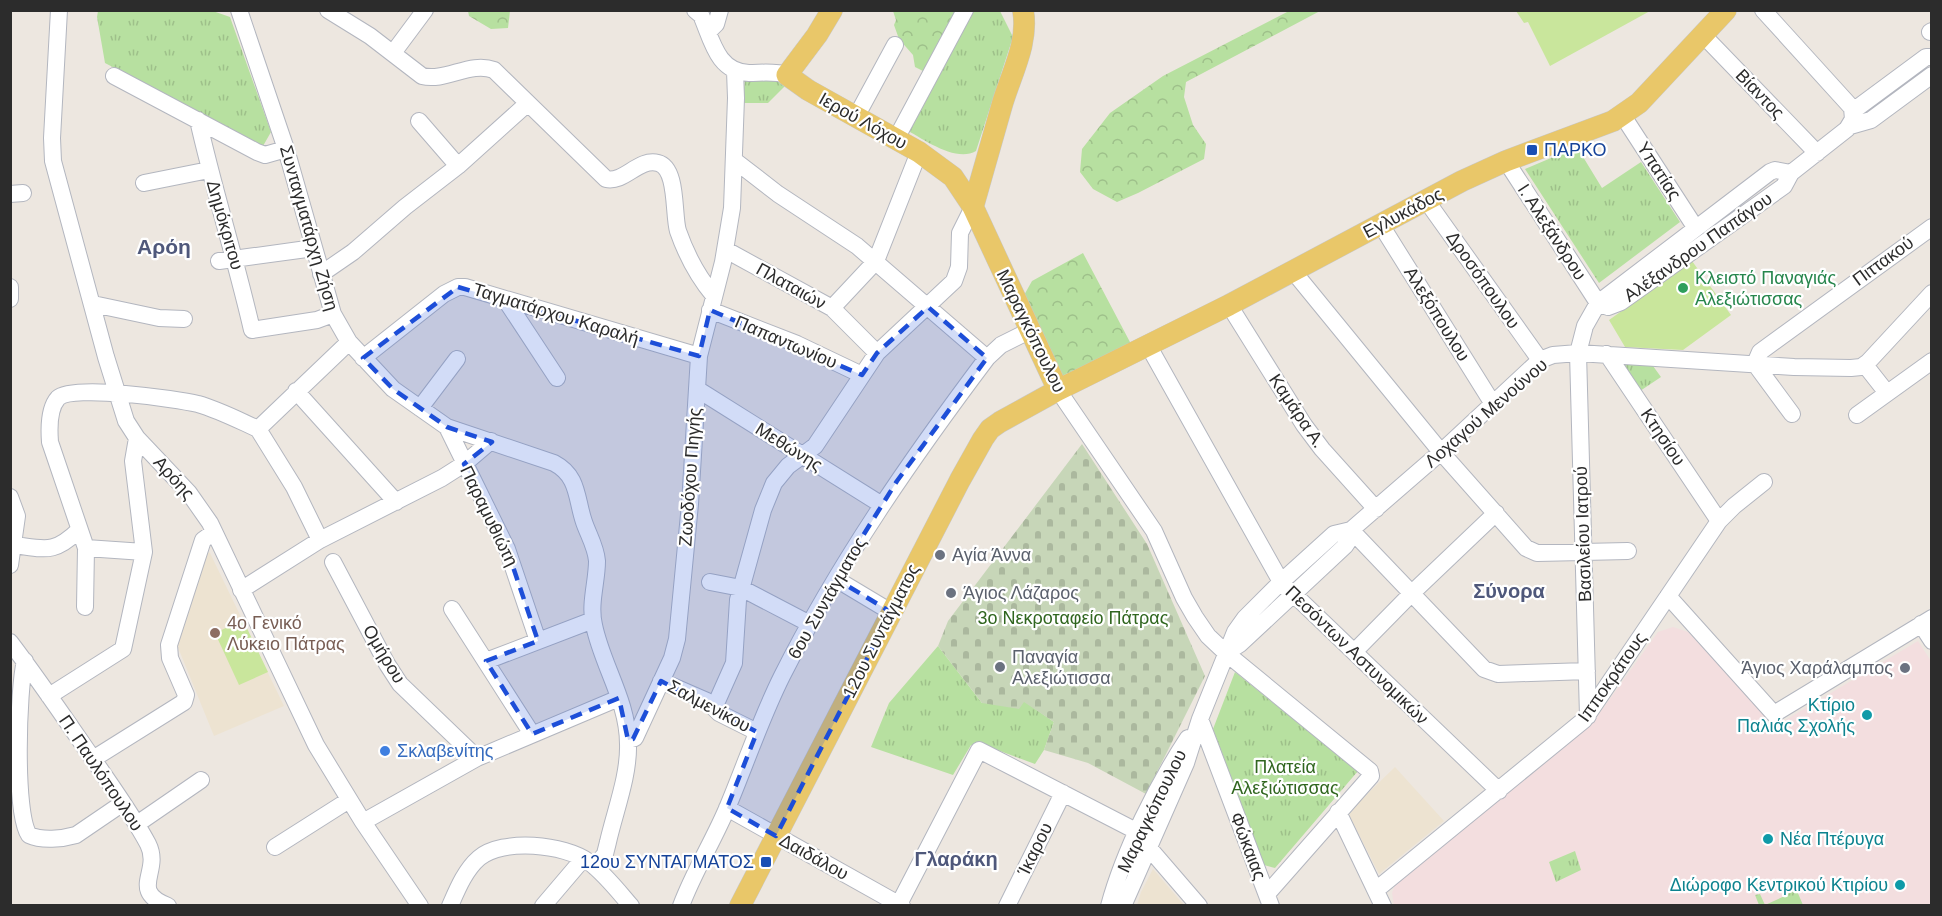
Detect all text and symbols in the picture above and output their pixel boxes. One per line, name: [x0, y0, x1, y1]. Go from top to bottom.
street label: Βίαντος: [1732, 65, 1789, 123]
street label: Ιερού Λόχου: [816, 89, 910, 153]
street label: Υπατίας: [1633, 138, 1685, 204]
place label: ΠΑΡΚΟ: [1544, 140, 1606, 160]
street label: Συνταγματάρχη Ζήση: [276, 143, 342, 313]
marker: ΠΑΡΚΟ: [1525, 143, 1539, 157]
street label: Δημόκριτου: [203, 178, 247, 272]
street label: Ι. Αλεξάνδρου: [1514, 180, 1590, 284]
street label: Εγλυκάδος: [1360, 184, 1447, 242]
street label: Αλέξανδρου Παπάγου: [1620, 188, 1776, 306]
street label: Δροσόπουλου: [1442, 228, 1524, 332]
street label: Πιττακού: [1849, 232, 1917, 290]
district label: Αρόη: [137, 235, 191, 258]
street label: Πλαταιών: [753, 259, 829, 313]
street label: Αλεξόπουλου: [1400, 263, 1474, 365]
street label: Μαραγκόπουλου: [993, 266, 1069, 396]
place label: Κλειστό Παναγιάς Αλεξιώτισσας: [1695, 268, 1836, 309]
street label: Ταγματάρχου Καραλή: [471, 279, 641, 349]
marker: Κλειστό Παναγιάς Αλεξιώτισσας: [1676, 281, 1690, 295]
street label: Παπαντωνίου: [732, 312, 840, 372]
street label: Λοχαγού Μενούνου: [1421, 354, 1551, 472]
street label: Καμάρα Α.: [1265, 370, 1329, 452]
street label: Κτησίου: [1637, 405, 1689, 469]
street label: Ζωοδόχου Πηγής: [675, 407, 705, 547]
street label: Μεθώνης: [752, 419, 826, 475]
street label: Αρόης: [150, 452, 199, 504]
street label: Παραμυθιώτη: [456, 463, 522, 569]
street label: Βασιλείου Ιατρού: [1571, 466, 1595, 602]
street label: 6ου Συντάγματος: [784, 533, 870, 663]
place label: Αγία Άννα: [952, 545, 1031, 565]
marker: Αγία Άννα: [933, 548, 947, 562]
street label: 12ου Συντάγματος: [839, 560, 924, 701]
district label: Σύνορα: [1473, 580, 1546, 602]
street label: Πεσόντων Αστυνομικών: [1282, 582, 1432, 728]
place label: Άγιος Λάζαρος: [963, 583, 1079, 603]
marker: Άγιος Λάζαρος: [944, 586, 958, 600]
park label: 3o Νεκροταφείο Πάτρας: [978, 608, 1169, 628]
place label: 4ο Γενικό Λύκειο Πάτρας: [227, 613, 345, 654]
street label: Ομήρου: [359, 621, 409, 687]
marker: 4ο Γενικό Λύκειο Πάτρας: [208, 626, 222, 640]
street label: Ιπποκράτους: [1574, 628, 1650, 726]
place label: Παναγία Αλεξιώτισσα: [1012, 647, 1111, 688]
place label: Άγιος Χαράλαμπος: [1741, 658, 1893, 678]
marker: Παναγία Αλεξιώτισσα: [993, 660, 1007, 674]
marker: Άγιος Χαράλαμπος: [1898, 661, 1912, 675]
street label: Σαλμενίκου: [664, 676, 754, 736]
place label: Κτίριο Παλιάς Σχολής: [1737, 695, 1855, 736]
marker: Κτίριο Παλιάς Σχολής: [1860, 708, 1874, 722]
street label: Π. Παυλόπουλου: [55, 711, 147, 835]
place label: Σκλαβενίτης: [397, 741, 494, 761]
marker: Σκλαβενίτης: [378, 744, 392, 758]
street label: Μαραγκόπουλου: [1114, 746, 1190, 876]
park label: Πλατεία Αλεξιώτισσας: [1231, 757, 1339, 798]
street label: Φώκαιας: [1226, 809, 1270, 883]
street label: Ίκαρου: [1013, 819, 1056, 880]
place label: Νέα Πτέρυγα: [1780, 829, 1884, 849]
street label: Δαιδάλου: [776, 830, 852, 884]
marker: Νέα Πτέρυγα: [1761, 832, 1775, 846]
district label: Γλαράκη: [914, 848, 998, 870]
place label: 12ου ΣΥΝΤΑΓΜΑΤΟΣ: [580, 852, 754, 872]
marker: 12ου ΣΥΝΤΑΓΜΑΤΟΣ: [759, 855, 773, 869]
place label: Διώροφο Κεντρικού Κτιρίου: [1670, 875, 1888, 895]
marker: Διώροφο Κεντρικού Κτιρίου: [1893, 878, 1907, 892]

